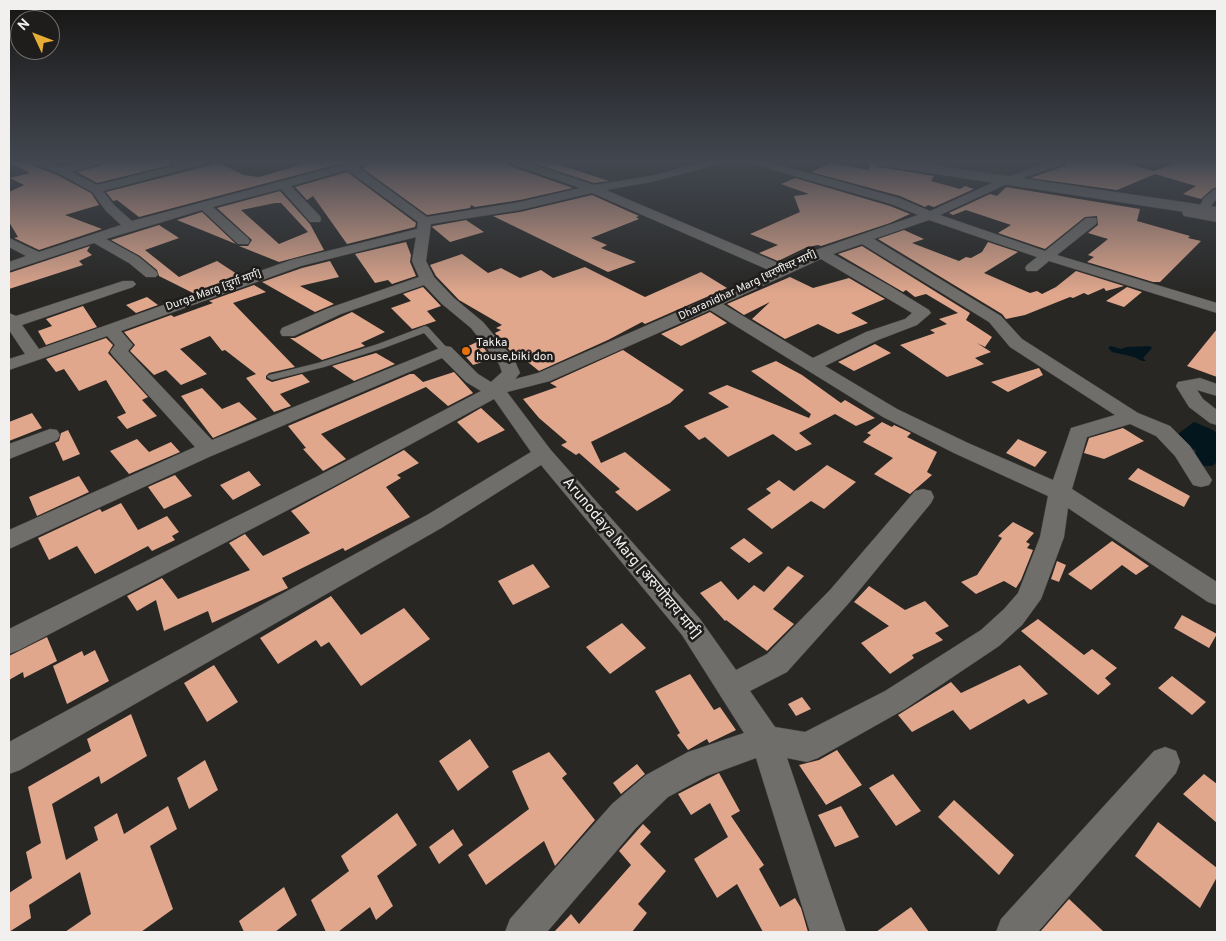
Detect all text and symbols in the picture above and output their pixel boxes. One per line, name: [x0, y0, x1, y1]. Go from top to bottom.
north arrow: [10, 10, 60, 60]
text: N: [15, 16, 34, 35]
street label: Dharanidhar Marg [धरणीधर मार्ग]: [677, 248, 819, 324]
street label: Durga Marg [दुर्गा मार्ग]: [164, 268, 264, 314]
place label: Takka house,biki don: [476, 337, 553, 365]
marker: Takka house,biki don: [460, 345, 472, 357]
street label: Arunodaya Marg [अरुणोदा‍य मार्ग]: [558, 474, 704, 644]

